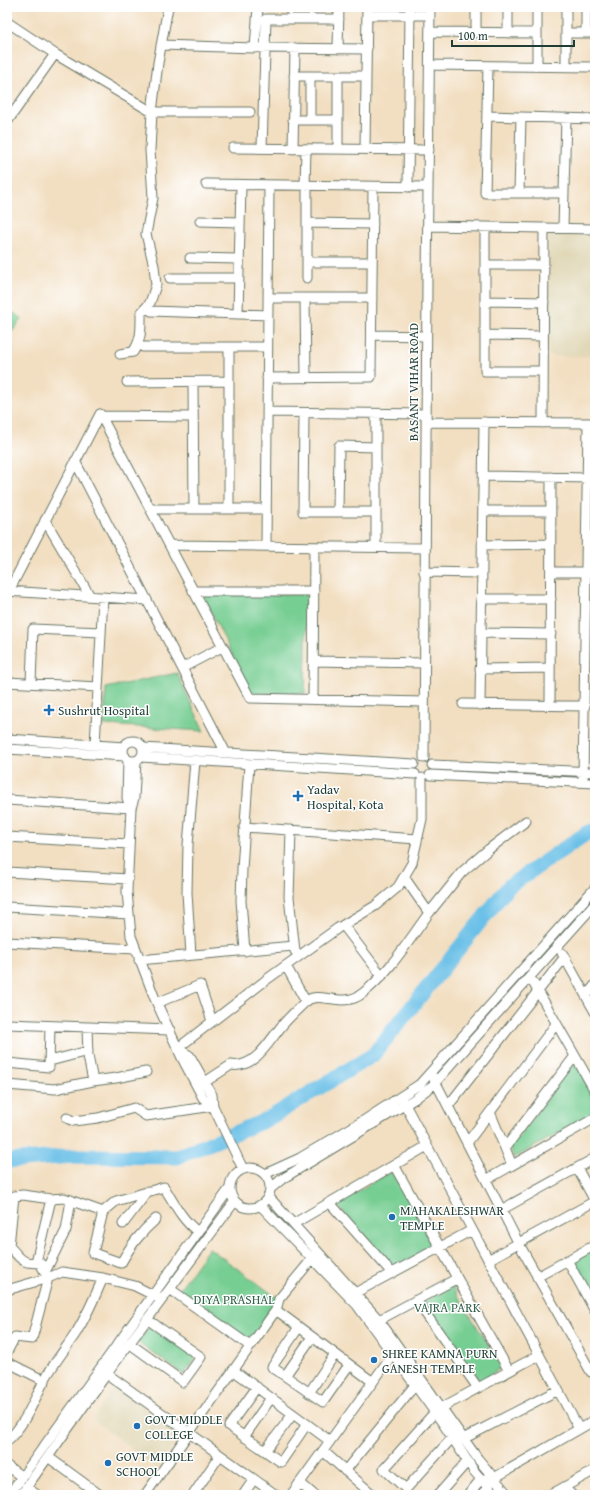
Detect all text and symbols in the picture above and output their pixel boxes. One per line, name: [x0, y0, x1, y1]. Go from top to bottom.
scale bar: [452, 22, 574, 48]
text: 100 m: [458, 27, 488, 44]
street label: BASANT VIHAR ROAD: [404, 323, 423, 441]
place label: Sushrut Hospital: [58, 701, 150, 720]
marker: Sushrut Hospital: [43, 704, 55, 716]
place label: Yadav Hospital, Kota: [307, 780, 384, 814]
marker: Yadav Hospital, Kota: [292, 790, 304, 802]
place label: MAHAKALESHWAR TEMPLE: [400, 1201, 504, 1235]
marker: MAHAKALESHWAR TEMPLE: [387, 1212, 397, 1222]
park label: DIYA PRASHAL: [194, 1290, 275, 1309]
park label: VAJRA PARK: [414, 1298, 481, 1317]
place label: SHREE KAMNA PURN GANESH TEMPLE: [382, 1344, 498, 1378]
marker: SHREE KAMNA PURN GANESH TEMPLE: [369, 1355, 379, 1365]
place label: GOVT MIDDLE COLLEGE: [145, 1410, 223, 1444]
marker: GOVT MIDDLE COLLEGE: [132, 1421, 142, 1431]
place label: GOVT MIDDLE SCHOOL: [116, 1447, 194, 1481]
marker: GOVT MIDDLE SCHOOL: [103, 1458, 113, 1468]

